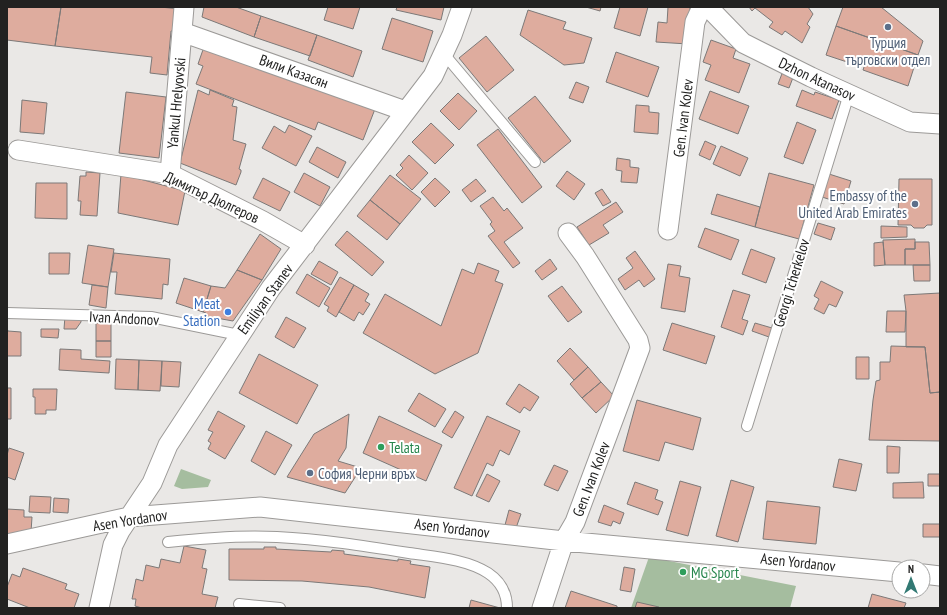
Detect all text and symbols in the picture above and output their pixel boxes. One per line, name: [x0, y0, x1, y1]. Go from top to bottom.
marker: Турция търговски отдел: [883, 22, 893, 32]
place label: Турция търговски отдел: [846, 33, 930, 69]
street label: Вили Казасян: [257, 50, 331, 92]
street label: Dzhon Atanasov: [776, 53, 858, 105]
street label: Yankul Hrelyovski: [163, 57, 189, 149]
street label: Gen. Ivan Kolev: [669, 78, 697, 158]
street label: Димитър Дюлгеров: [162, 167, 262, 227]
place label: Embassy of the United Arab Emirates: [798, 186, 907, 222]
marker: Embassy of the United Arab Emirates: [910, 199, 920, 209]
street label: Georgi Tcherkelov: [769, 236, 814, 330]
street label: Emiliyan Stanev: [233, 260, 297, 338]
place label: Meat Station: [183, 294, 220, 330]
street label: Ivan Andonov: [89, 307, 160, 329]
marker: Meat Station: [223, 307, 233, 317]
place label: Telata: [389, 438, 420, 457]
street label: Gen. Ivan Kolev: [568, 439, 614, 519]
marker: Telata: [376, 442, 386, 452]
place label: София Черни връх: [318, 464, 415, 483]
marker: София Черни връх: [305, 468, 315, 478]
street label: Asen Yordanov: [91, 505, 169, 535]
street label: Asen Yordanov: [413, 514, 491, 542]
street label: Asen Yordanov: [760, 549, 837, 575]
north arrow: [891, 559, 931, 599]
text: N: [908, 562, 914, 576]
place label: MG Sport: [691, 563, 739, 582]
marker: MG Sport: [678, 567, 688, 577]

